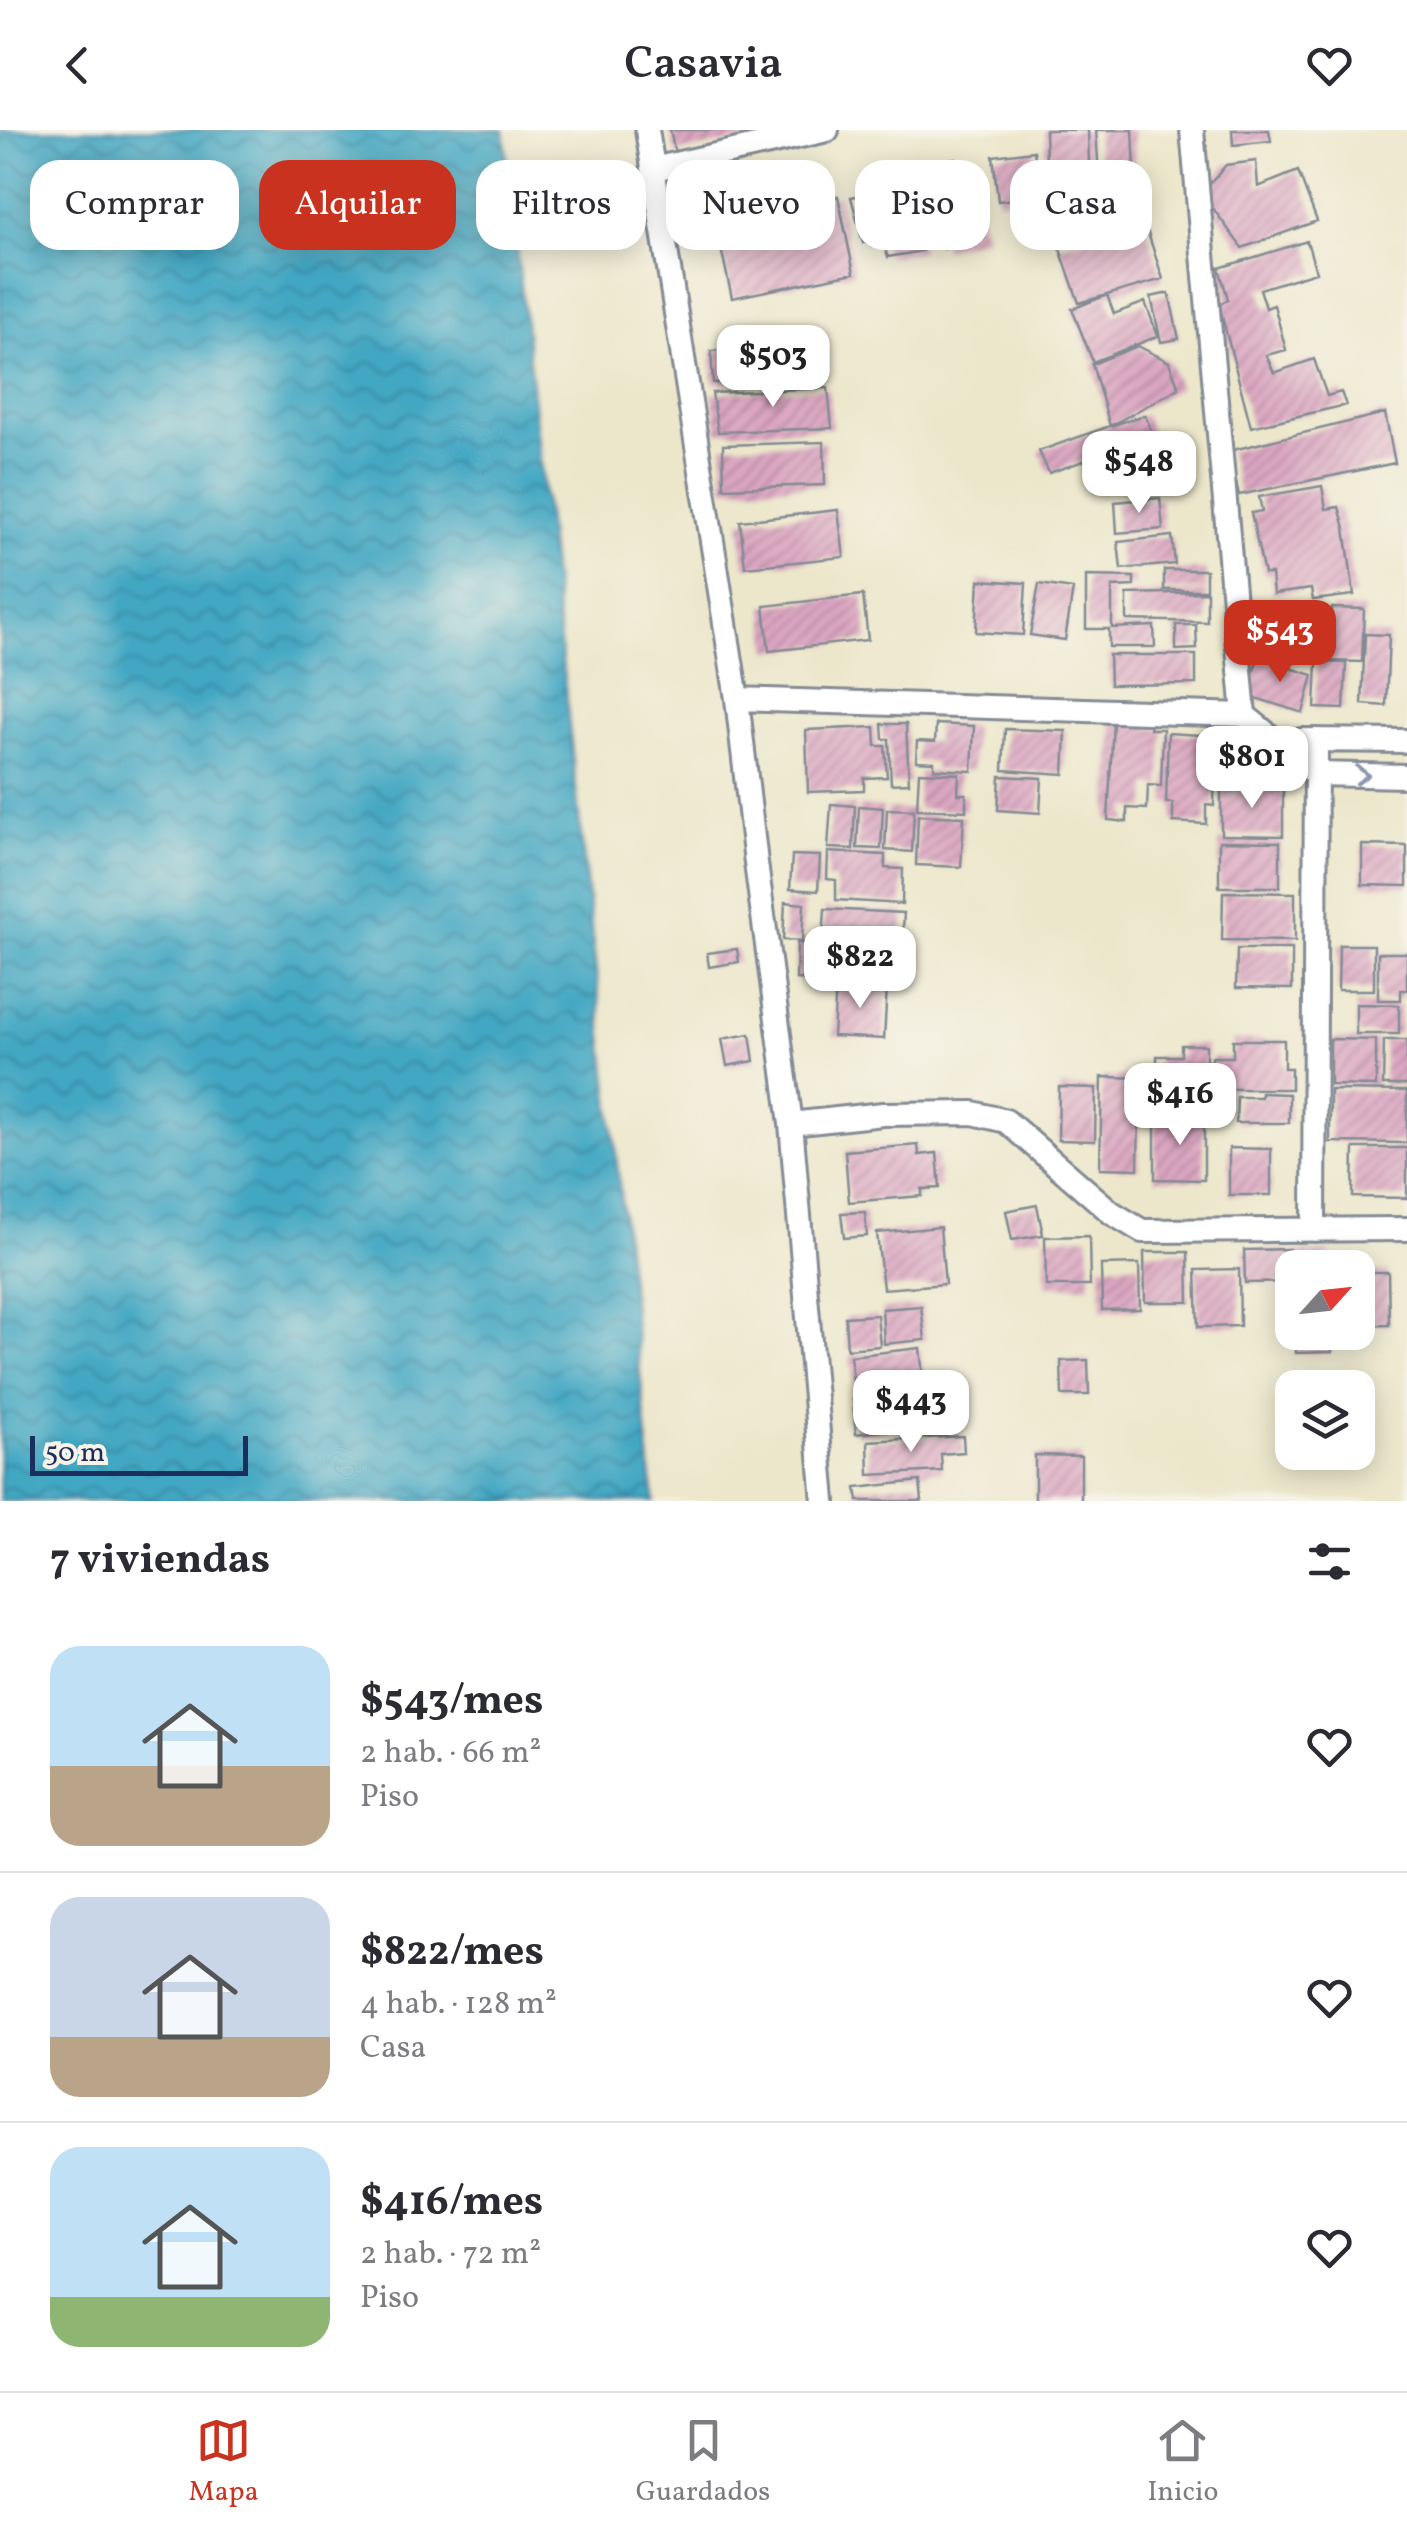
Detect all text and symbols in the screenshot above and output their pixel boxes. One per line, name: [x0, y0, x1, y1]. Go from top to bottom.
text: Casavia: [624, 34, 783, 97]
icon: back: [50, 38, 105, 93]
icon: heart: [1302, 38, 1357, 93]
chip: Comprar: [30, 160, 239, 250]
chip: Alquilar: [259, 160, 456, 250]
chip: Filtros: [476, 160, 646, 250]
chip: Nuevo: [666, 160, 835, 250]
chip: Piso: [855, 160, 990, 250]
chip: Casa: [1010, 160, 1152, 250]
pin: $503: [714, 325, 832, 410]
text: $503: [739, 335, 807, 379]
pin: $548: [1080, 431, 1198, 516]
text: $548: [1104, 441, 1174, 485]
pin: $543: [1221, 600, 1339, 685]
text: $543: [1246, 610, 1314, 654]
pin: $801: [1193, 726, 1311, 811]
text: $801: [1218, 736, 1286, 780]
one-way arrow: [1354, 764, 1370, 785]
pin: $822: [801, 926, 919, 1011]
text: $822: [826, 936, 894, 980]
pin: $416: [1121, 1063, 1239, 1148]
text: $416: [1146, 1073, 1214, 1117]
north arrow: [1275, 1250, 1375, 1350]
map controls: [1275, 1250, 1375, 1470]
pin: $443: [852, 1370, 970, 1455]
button: layers: [1275, 1370, 1375, 1470]
text: $443: [875, 1380, 947, 1424]
scale bar: [30, 1431, 248, 1476]
text: 50 m: [45, 1434, 105, 1473]
text: 7 viviendas: [50, 1532, 270, 1591]
icon: filters: [1302, 1534, 1357, 1589]
text: $543/mes: [360, 1673, 543, 1732]
icon: home: [130, 1686, 250, 1806]
icon: heart: [1302, 1719, 1357, 1774]
text: 2 hab. · 66 m²: [360, 1732, 541, 1776]
text: Piso: [360, 1776, 419, 1820]
text: $822/mes: [360, 1924, 544, 1983]
icon: home: [130, 1937, 250, 2057]
icon: heart: [1302, 1970, 1357, 2025]
text: 4 hab. · 128 m²: [360, 1983, 557, 2027]
text: Casa: [360, 2027, 426, 2071]
text: $416/mes: [360, 2174, 543, 2233]
icon: home: [130, 2187, 250, 2307]
icon: heart: [1302, 2220, 1357, 2275]
text: 2 hab. · 72 m²: [360, 2233, 541, 2277]
text: Piso: [360, 2277, 419, 2321]
tab: Mapa: [189, 2413, 259, 2512]
tab: Guardados: [636, 2413, 770, 2512]
tab: Inicio: [1147, 2413, 1218, 2512]

